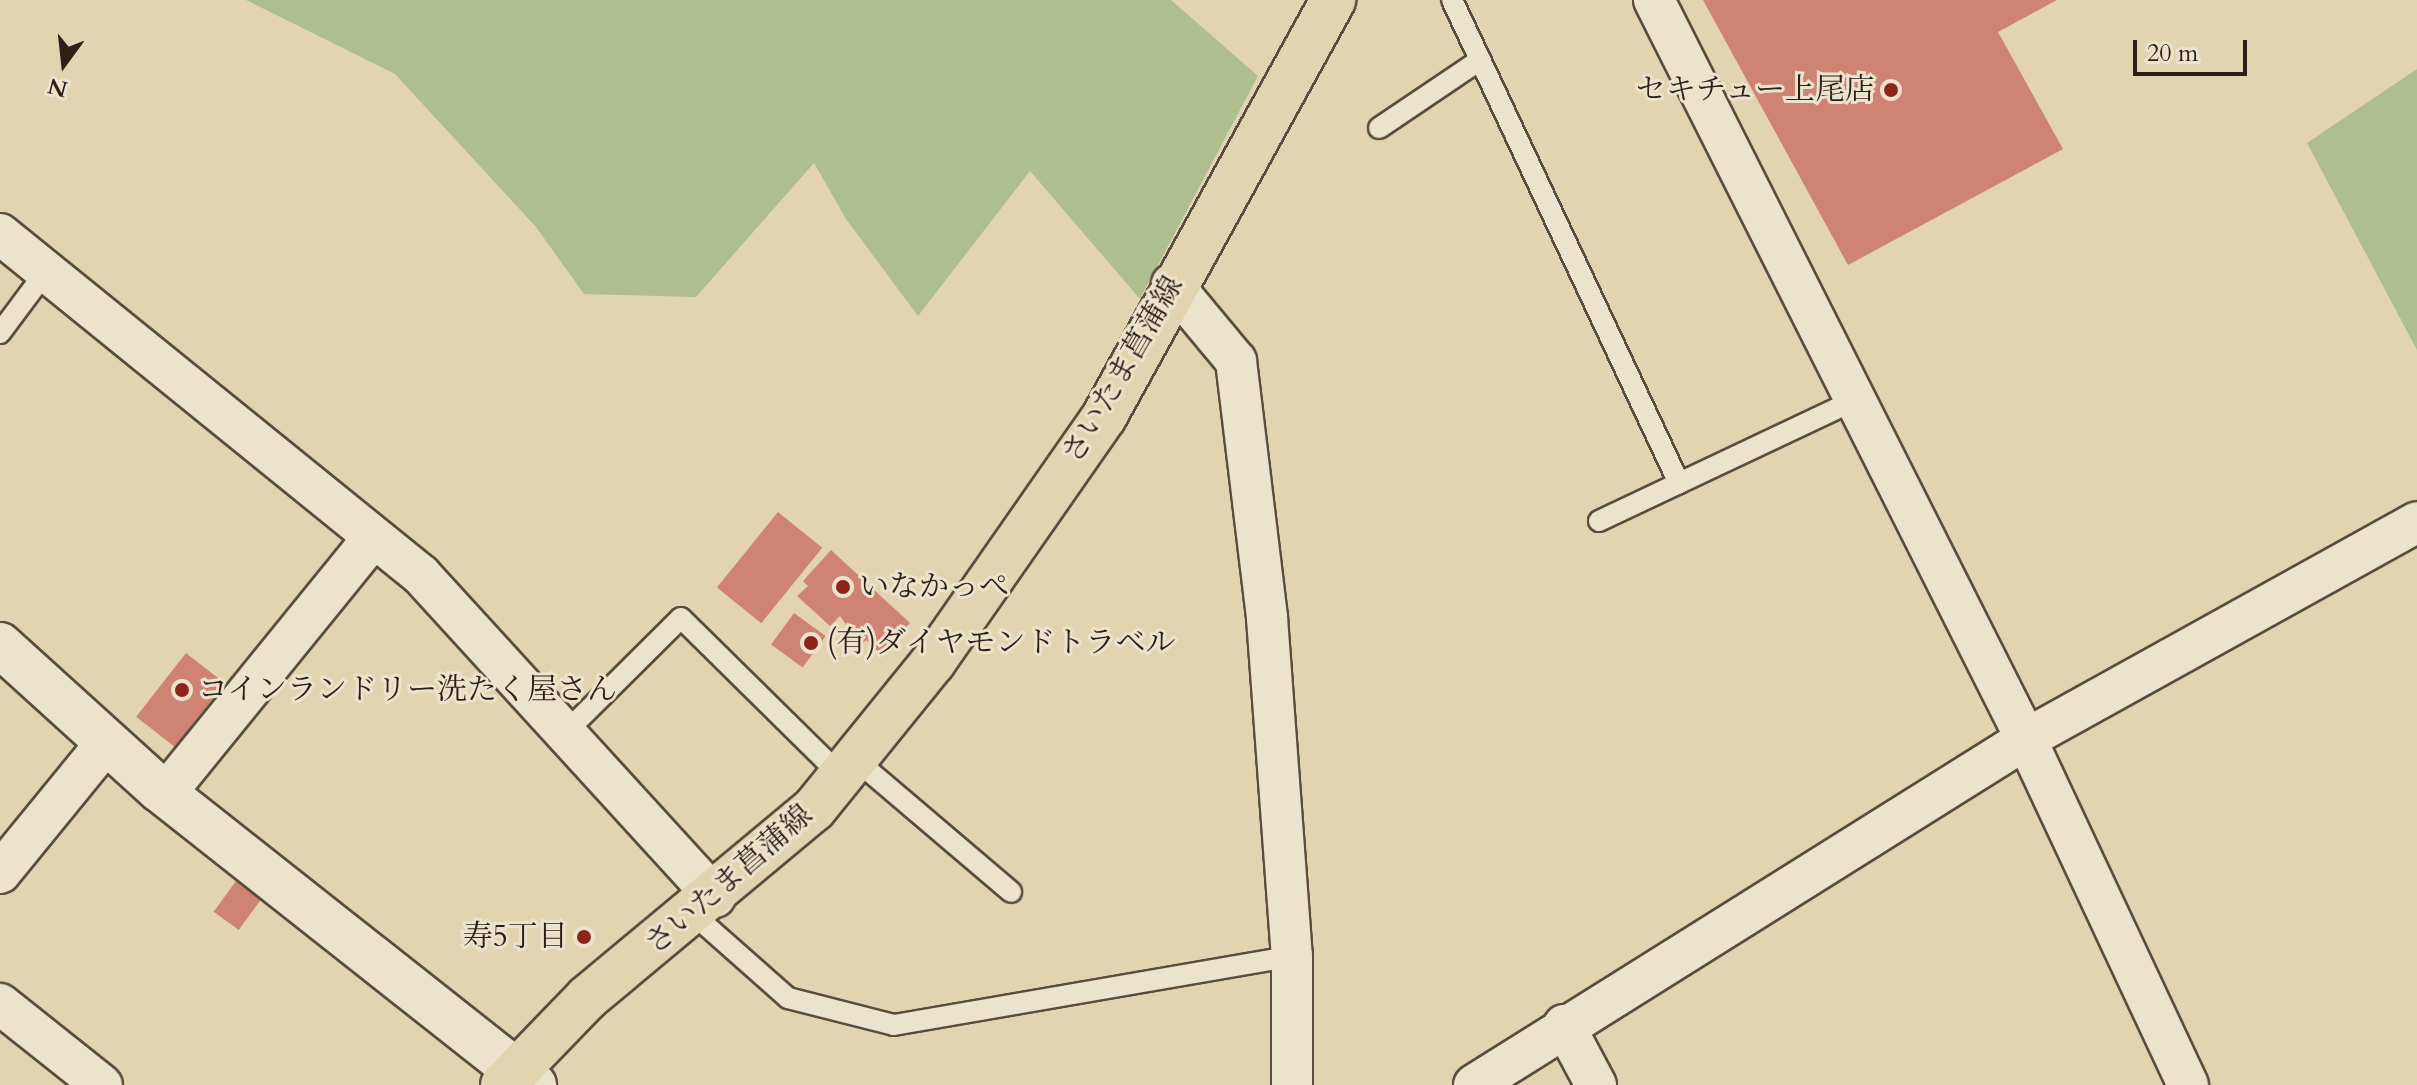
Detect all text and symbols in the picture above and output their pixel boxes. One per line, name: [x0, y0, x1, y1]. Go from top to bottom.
north arrow: [24, 24, 104, 104]
scale bar: [2137, 24, 2251, 74]
text: 20 m: [2147, 37, 2198, 70]
text: N: [45, 70, 71, 104]
place label: セキチュー上尾店: [1635, 72, 1875, 108]
marker: セキチュー上尾店: [1882, 81, 1900, 99]
street label: さいたま菖蒲線: [1055, 270, 1191, 470]
place label: いなかっぺ: [859, 569, 1009, 605]
marker: いなかっぺ: [834, 578, 852, 596]
place label: (有)ダイヤモンドトラベル: [827, 625, 1176, 661]
marker: (有)ダイヤモンドトラベル: [802, 634, 820, 652]
place label: コインランドリー洗たく屋さん: [198, 672, 618, 708]
marker: コインランドリー洗たく屋さん: [173, 681, 191, 699]
street label: さいたま菖蒲線: [638, 798, 820, 962]
place label: 寿5丁目: [463, 919, 568, 955]
marker: 寿5丁目: [575, 928, 593, 946]

